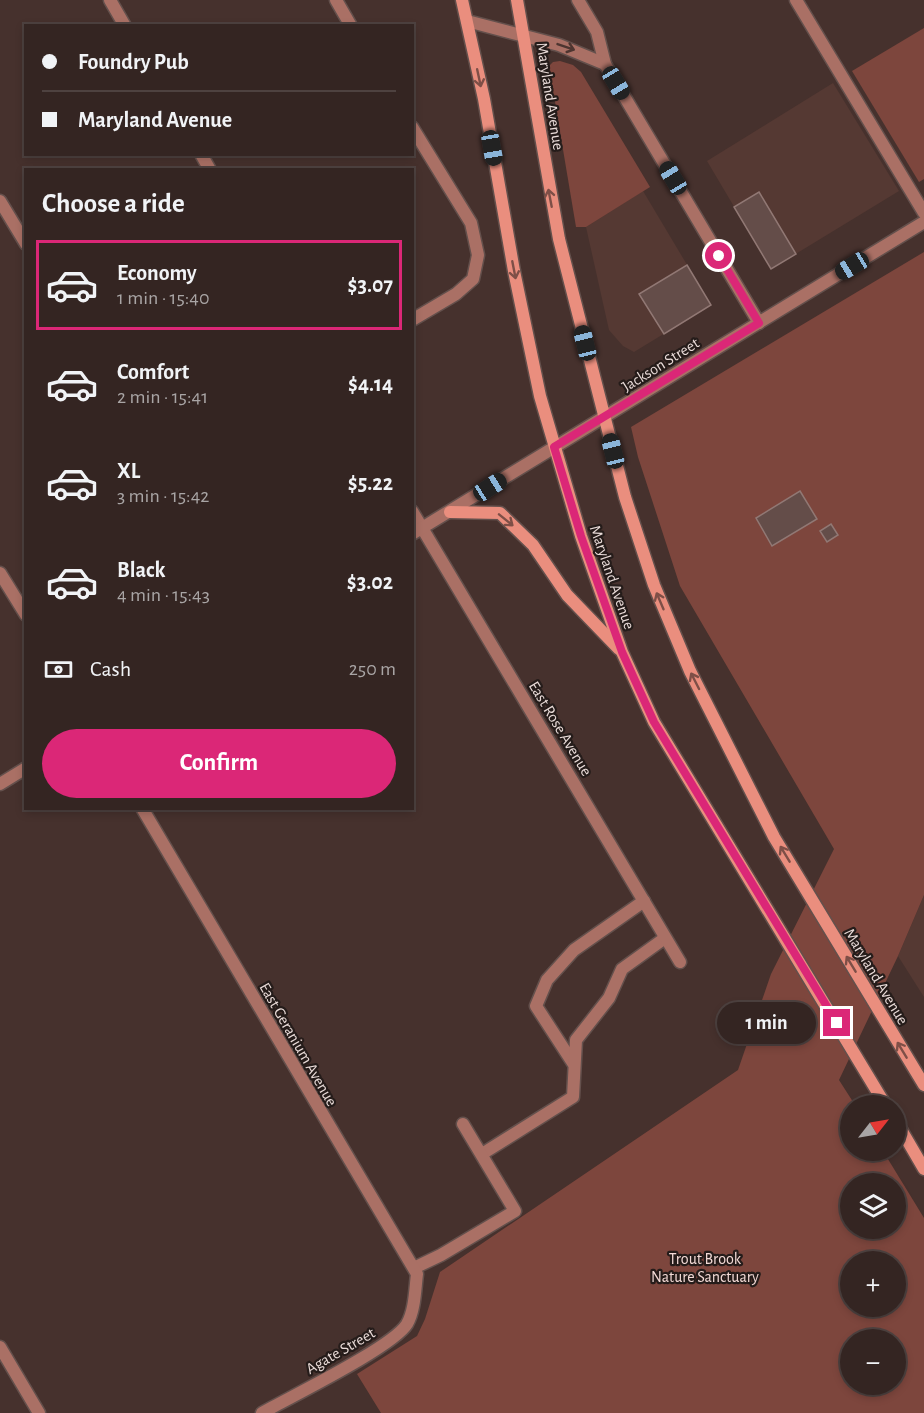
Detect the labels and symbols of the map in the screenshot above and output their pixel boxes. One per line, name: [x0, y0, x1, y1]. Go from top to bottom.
street label: Maryland Avenue: [533, 41, 566, 151]
one-way arrow: [556, 42, 575, 53]
car: [599, 63, 633, 103]
one-way arrow: [474, 68, 486, 87]
car: [480, 129, 504, 167]
car: [656, 158, 690, 198]
one-way arrow: [544, 188, 555, 208]
route start: [705, 242, 732, 269]
car: [832, 249, 872, 283]
one-way arrow: [509, 260, 520, 279]
car: [572, 323, 598, 363]
street label: Jackson Street: [619, 335, 702, 395]
car: [600, 431, 626, 471]
car: [470, 470, 510, 504]
one-way arrow: [498, 513, 514, 526]
street label: Maryland Avenue: [586, 523, 637, 632]
one-way arrow: [654, 592, 665, 611]
one-way arrow: [689, 672, 701, 690]
street label: East Rose Avenue: [526, 678, 595, 779]
one-way arrow: [778, 846, 790, 863]
street label: Maryland Avenue: [840, 926, 911, 1028]
one-way arrow: [844, 956, 856, 973]
street label: East Geranium Avenue: [256, 980, 340, 1109]
callout: 1 min: [717, 1002, 816, 1044]
route end: [823, 1009, 850, 1036]
one-way arrow: [896, 1042, 908, 1059]
north arrow: [840, 1095, 906, 1161]
park label: Trout Brook Nature Sanctuary: [651, 1251, 759, 1286]
street label: Agate Street: [303, 1325, 378, 1377]

